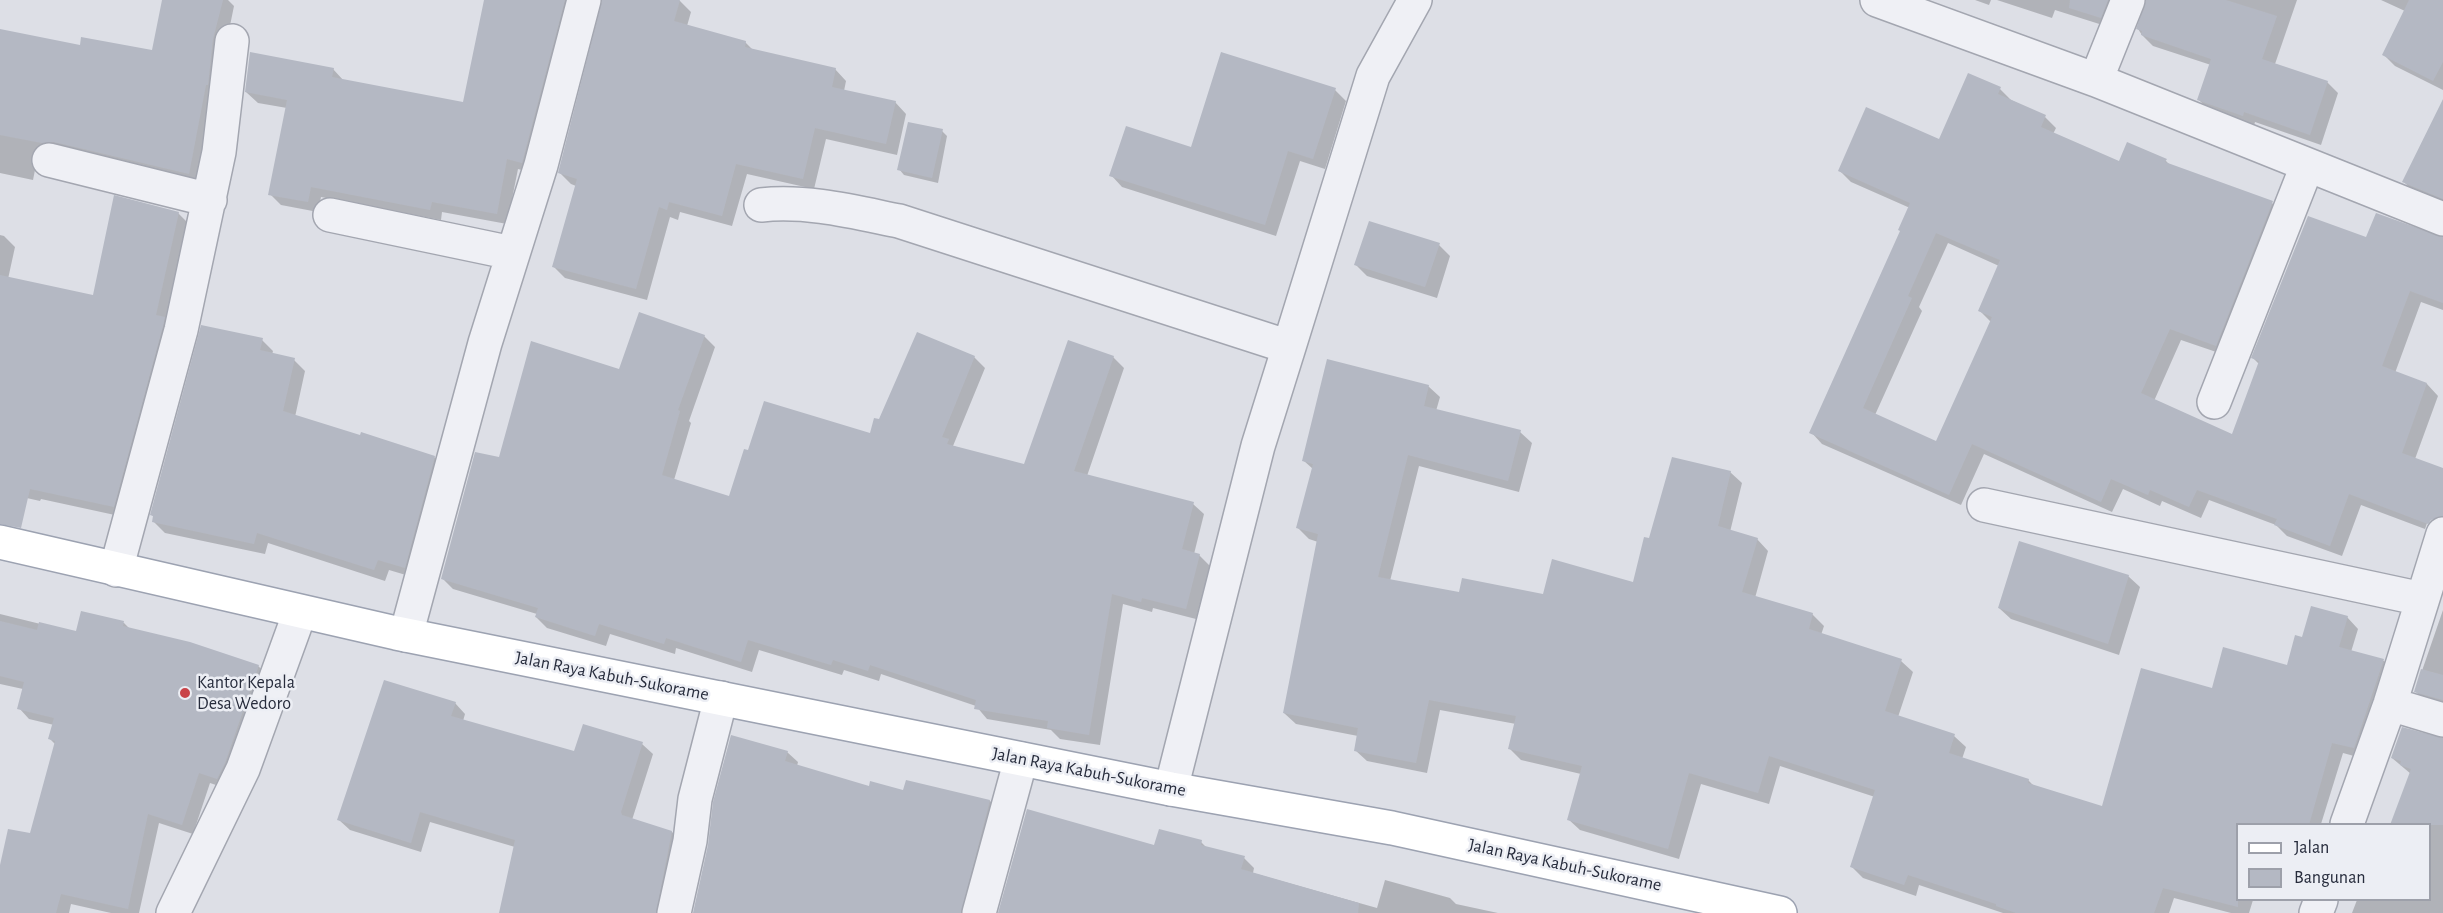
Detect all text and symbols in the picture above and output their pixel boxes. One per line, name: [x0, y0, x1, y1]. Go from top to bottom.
street label: Jalan Raya Kabuh-Sukorame: [513, 647, 711, 705]
place label: Kantor Kepala Desa Wedoro: [197, 672, 295, 714]
marker: Kantor Kepala Desa Wedoro: [178, 686, 192, 700]
street label: Jalan Raya Kabuh-Sukorame: [990, 743, 1188, 801]
legend: [2236, 823, 2431, 901]
street label: Jalan Raya Kabuh-Sukorame: [1467, 834, 1663, 896]
text: Jalan: [2294, 839, 2329, 857]
text: Bangunan: [2294, 869, 2366, 887]

